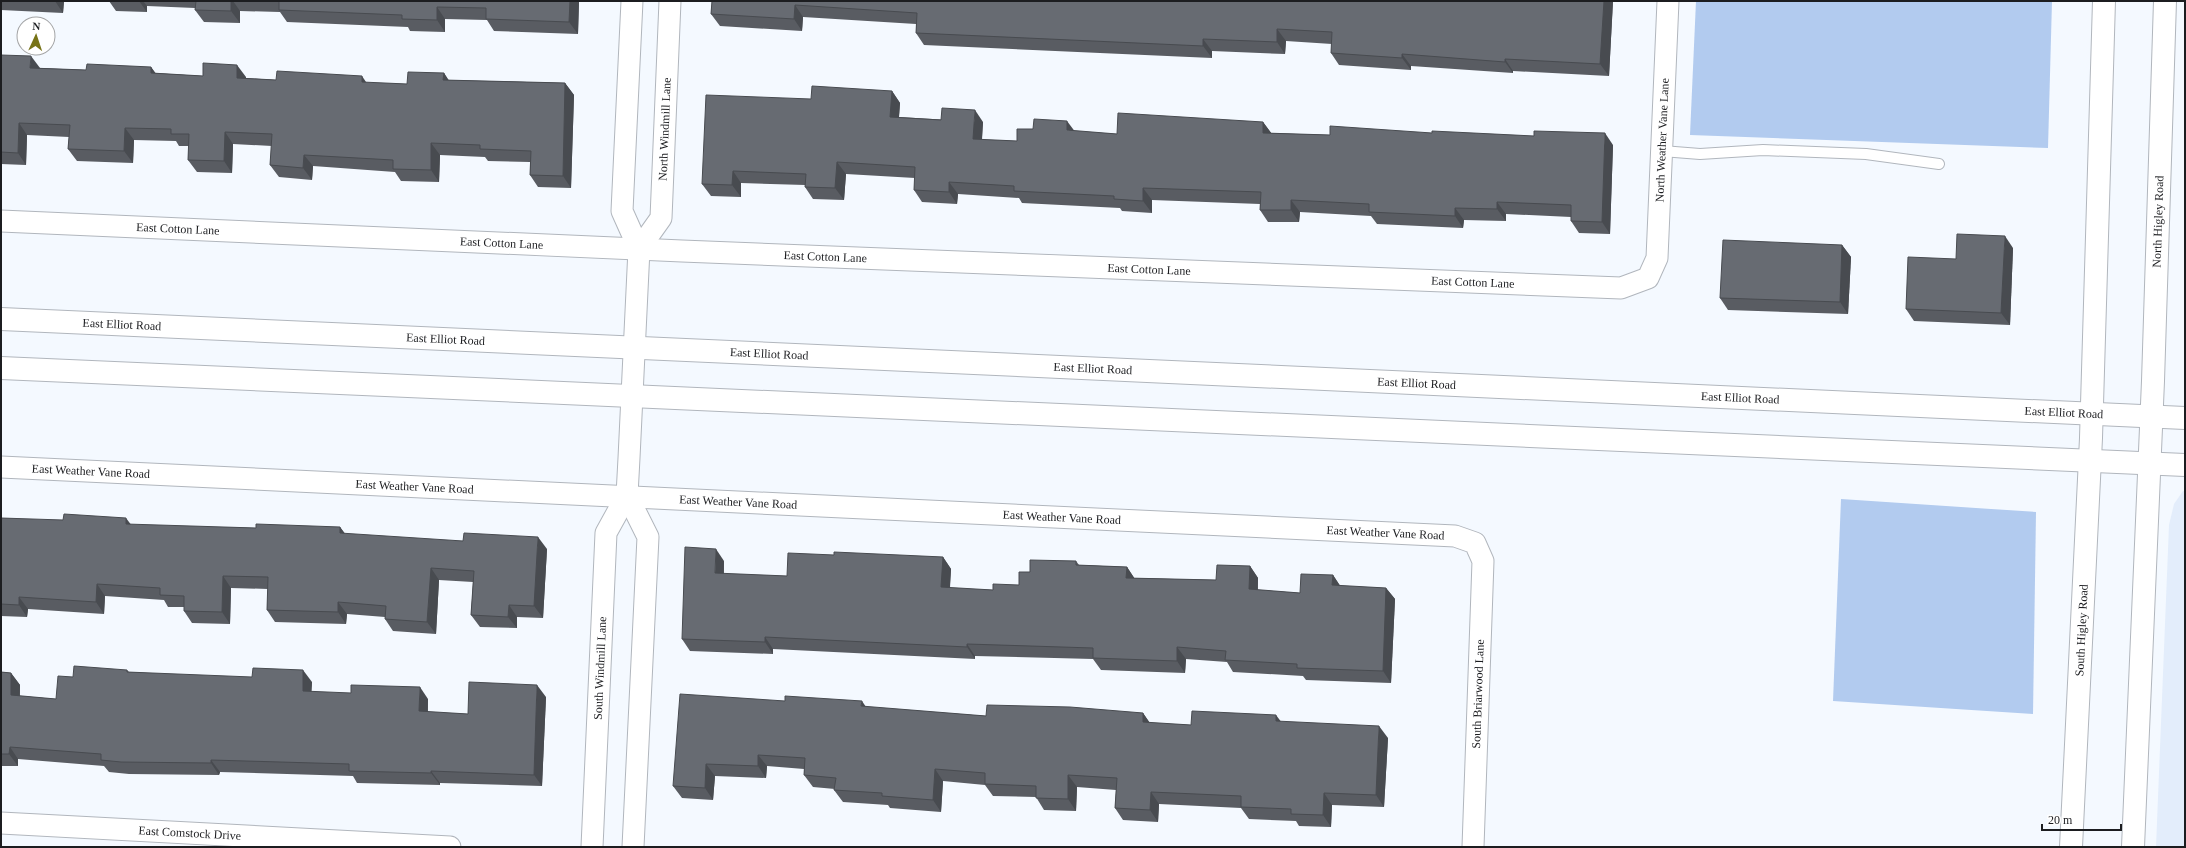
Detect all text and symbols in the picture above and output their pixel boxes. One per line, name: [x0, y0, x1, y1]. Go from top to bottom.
north arrow: [16, 16, 56, 56]
text: N: [32, 20, 41, 32]
street label: North Windmill Lane: [656, 77, 674, 181]
street label: North Weather Vane Lane: [1652, 78, 1672, 203]
street label: North Higley Road: [2150, 175, 2166, 268]
street label: East Cotton Lane: [136, 220, 220, 238]
street label: East Cotton Lane: [460, 234, 543, 252]
street label: East Cotton Lane: [783, 248, 867, 265]
street label: East Cotton Lane: [1107, 261, 1191, 278]
street label: East Cotton Lane: [1431, 274, 1515, 291]
street label: East Elliot Road: [82, 316, 162, 333]
street label: East Elliot Road: [406, 330, 485, 348]
street label: East Elliot Road: [730, 345, 809, 363]
street label: East Elliot Road: [1053, 360, 1133, 377]
street label: East Elliot Road: [1377, 374, 1456, 392]
street label: East Elliot Road: [1701, 389, 1780, 407]
street label: East Elliot Road: [2024, 404, 2104, 421]
street label: East Weather Vane Road: [31, 461, 150, 481]
street label: East Weather Vane Road: [355, 477, 474, 496]
street label: East Weather Vane Road: [679, 492, 798, 512]
street label: East Weather Vane Road: [1002, 508, 1121, 527]
street label: East Weather Vane Road: [1326, 523, 1445, 542]
street label: South Higley Road: [2072, 584, 2091, 677]
street label: South Windmill Lane: [591, 616, 609, 720]
street label: South Briarwood Lane: [1469, 639, 1487, 749]
scale bar: [2042, 806, 2121, 832]
text: 20 m: [2048, 813, 2073, 827]
street label: East Comstock Drive: [138, 823, 241, 843]

